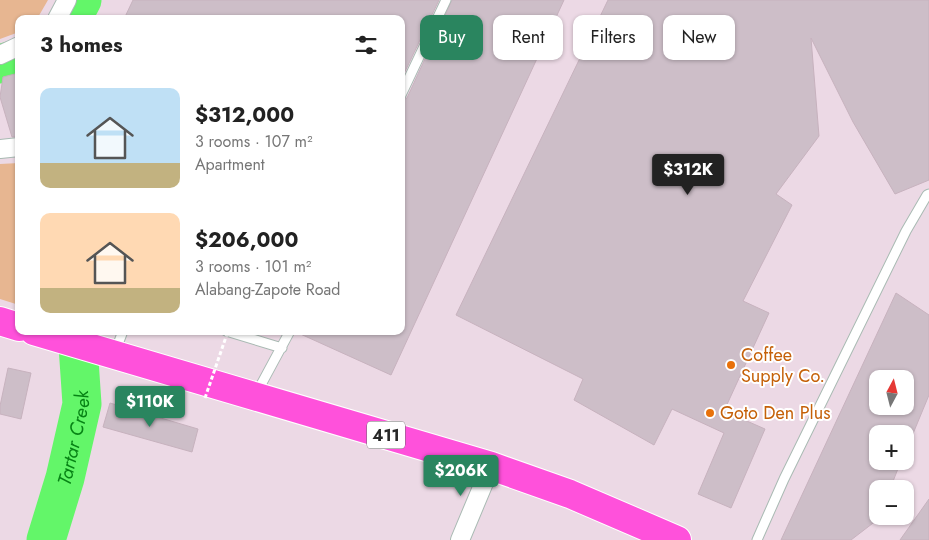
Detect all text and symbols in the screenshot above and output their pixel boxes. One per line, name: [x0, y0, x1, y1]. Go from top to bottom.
chip: Buy: [420, 15, 483, 60]
chip: Rent: [493, 15, 563, 60]
chip: Filters: [573, 15, 653, 60]
chip: New: [663, 15, 735, 60]
text: 3 homes: [40, 30, 123, 60]
icon: filters: [352, 31, 380, 59]
text: $312,000: [195, 100, 294, 130]
icon: home: [80, 108, 140, 168]
text: 3 rooms · 107 m²: [195, 130, 313, 153]
text: Apartment: [195, 153, 265, 176]
pin: $312K: [653, 154, 723, 196]
text: $312K: [663, 158, 713, 181]
text: $206,000: [195, 225, 298, 255]
icon: home: [80, 233, 140, 293]
text: 3 rooms · 101 m²: [195, 255, 311, 278]
text: Alabang-Zapote Road: [195, 278, 340, 301]
place label: Coffee Supply Co.: [741, 342, 825, 389]
marker: Coffee Supply Co.: [725, 359, 737, 371]
north arrow: [869, 370, 914, 415]
map controls: [869, 370, 914, 525]
pin: $110K: [115, 386, 185, 428]
water label: Tartar Creek: [51, 389, 96, 489]
text: $110K: [126, 390, 174, 413]
place label: Goto Den Plus: [720, 400, 830, 426]
marker: Goto Den Plus: [704, 407, 716, 419]
road number: 411: [367, 422, 405, 448]
button: +: [869, 425, 914, 470]
pin: $206K: [426, 454, 496, 497]
text: $206K: [435, 459, 487, 482]
button: −: [869, 480, 914, 525]

